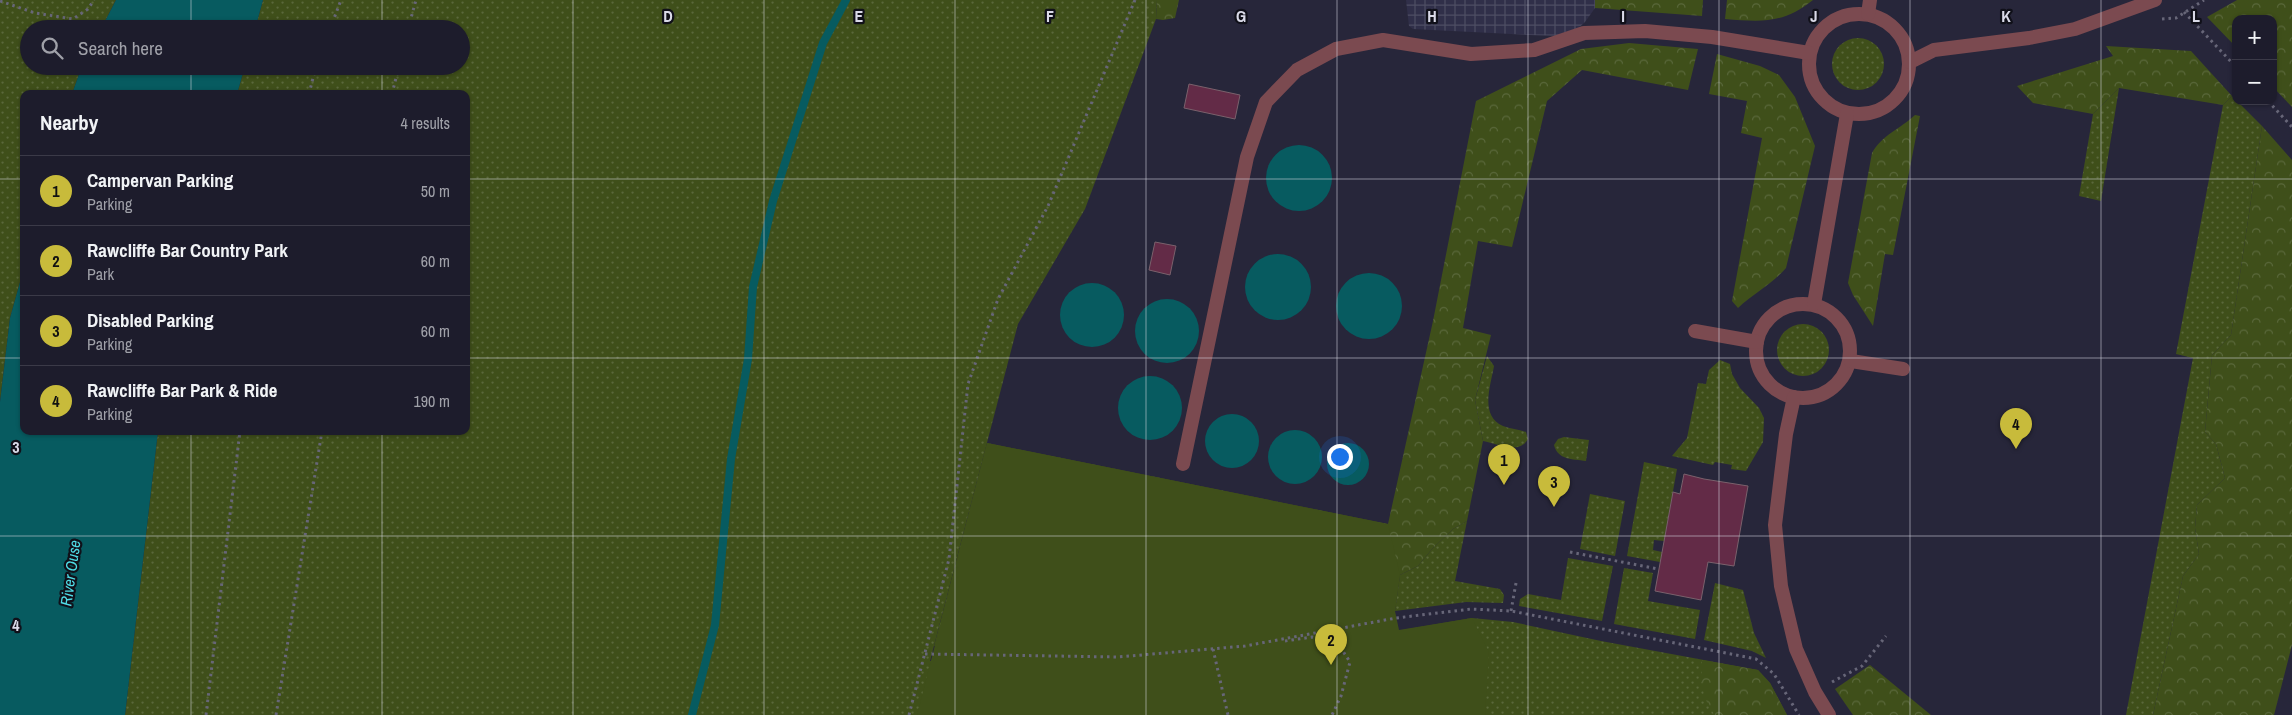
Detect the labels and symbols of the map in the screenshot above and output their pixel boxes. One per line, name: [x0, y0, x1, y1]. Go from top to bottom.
text: D: [663, 5, 673, 27]
text: E: [855, 5, 864, 27]
text: F: [1046, 5, 1054, 27]
text: G: [1236, 5, 1246, 27]
text: H: [1427, 5, 1437, 27]
text: I: [1621, 5, 1625, 27]
text: J: [1810, 5, 1818, 27]
text: K: [2001, 5, 2011, 27]
text: L: [2192, 5, 2200, 27]
pin: 4: [2000, 408, 2032, 449]
text: 3: [12, 436, 20, 458]
your location: [1327, 444, 1353, 470]
pin: 1: [1488, 444, 1520, 485]
pin: 3: [1538, 466, 1570, 507]
water label: River Ouse: [54, 539, 86, 607]
text: 4: [12, 614, 20, 636]
pin: 2: [1315, 624, 1347, 665]

